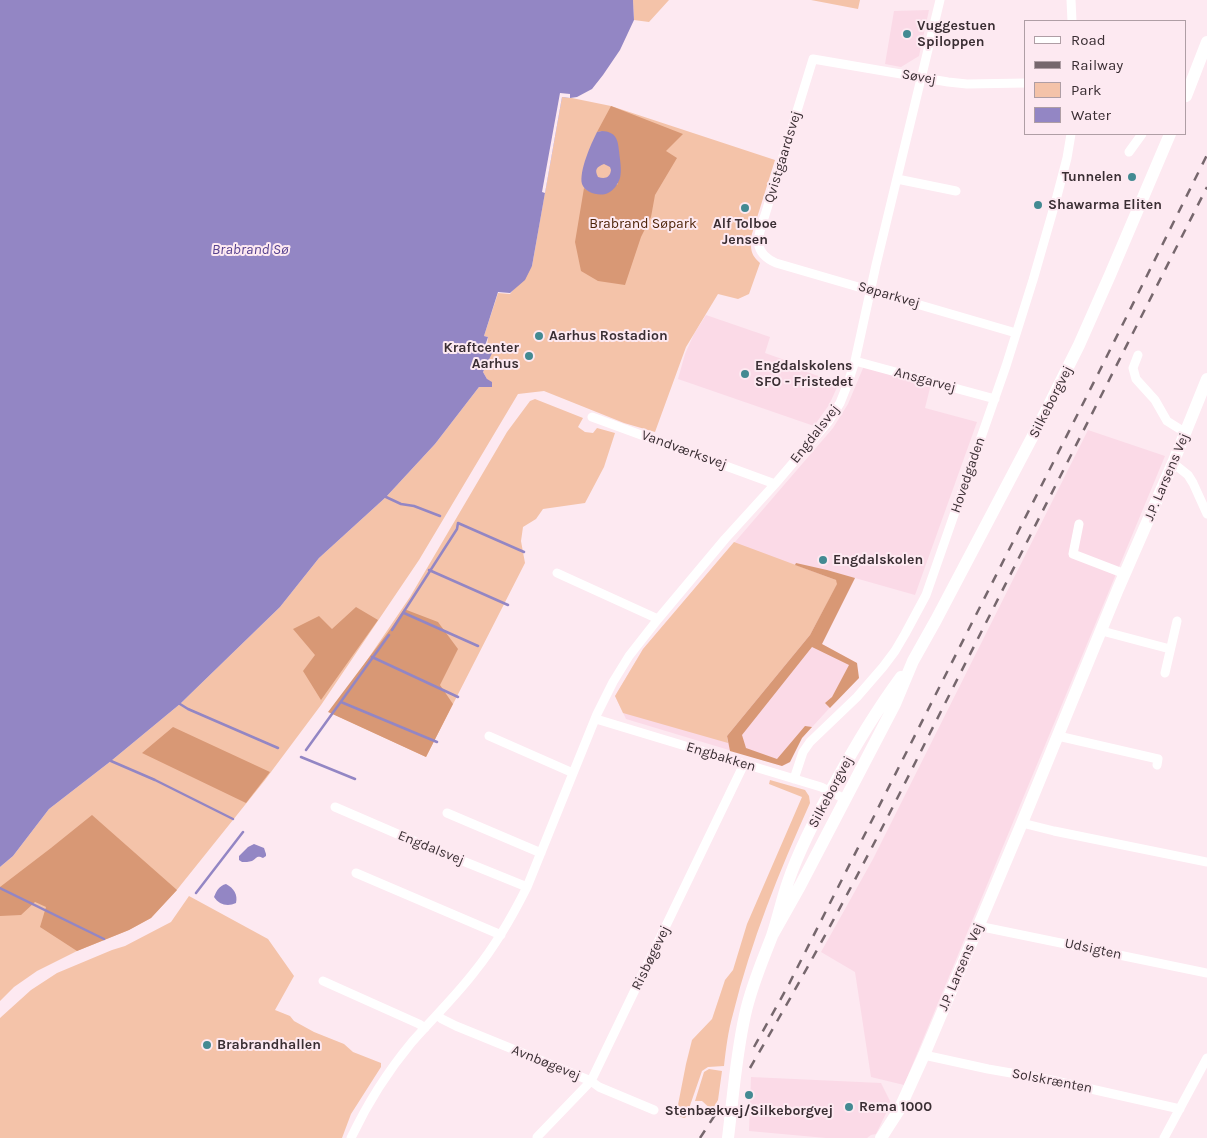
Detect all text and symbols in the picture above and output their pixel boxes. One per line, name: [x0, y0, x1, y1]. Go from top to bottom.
place label: Vuggestuen Spiloppen: [917, 18, 996, 50]
legend: [1024, 20, 1187, 135]
marker: Vuggestuen Spiloppen: [901, 28, 913, 40]
text: Road: [1071, 31, 1106, 49]
text: Railway: [1071, 56, 1123, 74]
street label: Søvej: [900, 66, 938, 88]
text: Park: [1071, 81, 1101, 99]
text: Water: [1071, 106, 1111, 124]
street label: Qvistgaardsvej: [761, 109, 805, 205]
place label: Tunnelen: [1062, 169, 1122, 185]
marker: Tunnelen: [1126, 171, 1138, 183]
place label: Shawarma Eliten: [1048, 197, 1162, 213]
marker: Shawarma Eliten: [1032, 199, 1044, 211]
marker: Alf Tolboe Jensen: [739, 202, 751, 214]
park label: Brabrand Søpark: [589, 216, 697, 232]
place label: Alf Tolboe Jensen: [713, 216, 777, 248]
water label: Brabrand Sø: [212, 241, 288, 259]
street label: Søparkvej: [856, 278, 922, 312]
place label: Aarhus Rostadion: [549, 328, 668, 344]
marker: Aarhus Rostadion: [533, 330, 545, 342]
place label: Kraftcenter Aarhus: [443, 340, 519, 372]
marker: Kraftcenter Aarhus: [523, 350, 535, 362]
place label: Engdalskolens SFO - Fristedet: [755, 358, 853, 391]
street label: Silkeborgvej: [1026, 363, 1076, 441]
street label: Ansgarvej: [892, 364, 958, 396]
marker: Engdalskolens SFO - Fristedet: [739, 368, 751, 380]
street label: Engdalsvej: [787, 401, 843, 467]
street label: Vandværksvej: [639, 427, 729, 473]
street label: J.P. Larsens Vej: [1141, 431, 1193, 523]
street label: Hovedgaden: [947, 435, 989, 515]
place label: Engdalskolen: [833, 552, 923, 568]
marker: Engdalskolen: [817, 554, 829, 566]
street label: Engbakken: [684, 738, 758, 776]
street label: Silkeborgvej: [805, 753, 857, 831]
street label: Engdalsvej: [395, 827, 467, 869]
street label: J.P. Larsens Vej: [935, 921, 987, 1013]
street label: Risbøgevej: [628, 923, 674, 993]
street label: Udsigten: [1063, 935, 1123, 963]
place label: Brabrandhallen: [217, 1037, 321, 1053]
marker: Brabrandhallen: [201, 1039, 213, 1051]
street label: Avnbøgevej: [509, 1042, 583, 1084]
street label: Solskrænten: [1010, 1065, 1094, 1097]
marker: Stenbækvej/Silkeborgvej: [743, 1089, 755, 1101]
place label: Rema 1000: [859, 1099, 932, 1115]
marker: Rema 1000: [843, 1101, 855, 1113]
place label: Stenbækvej/Silkeborgvej: [665, 1103, 833, 1119]

